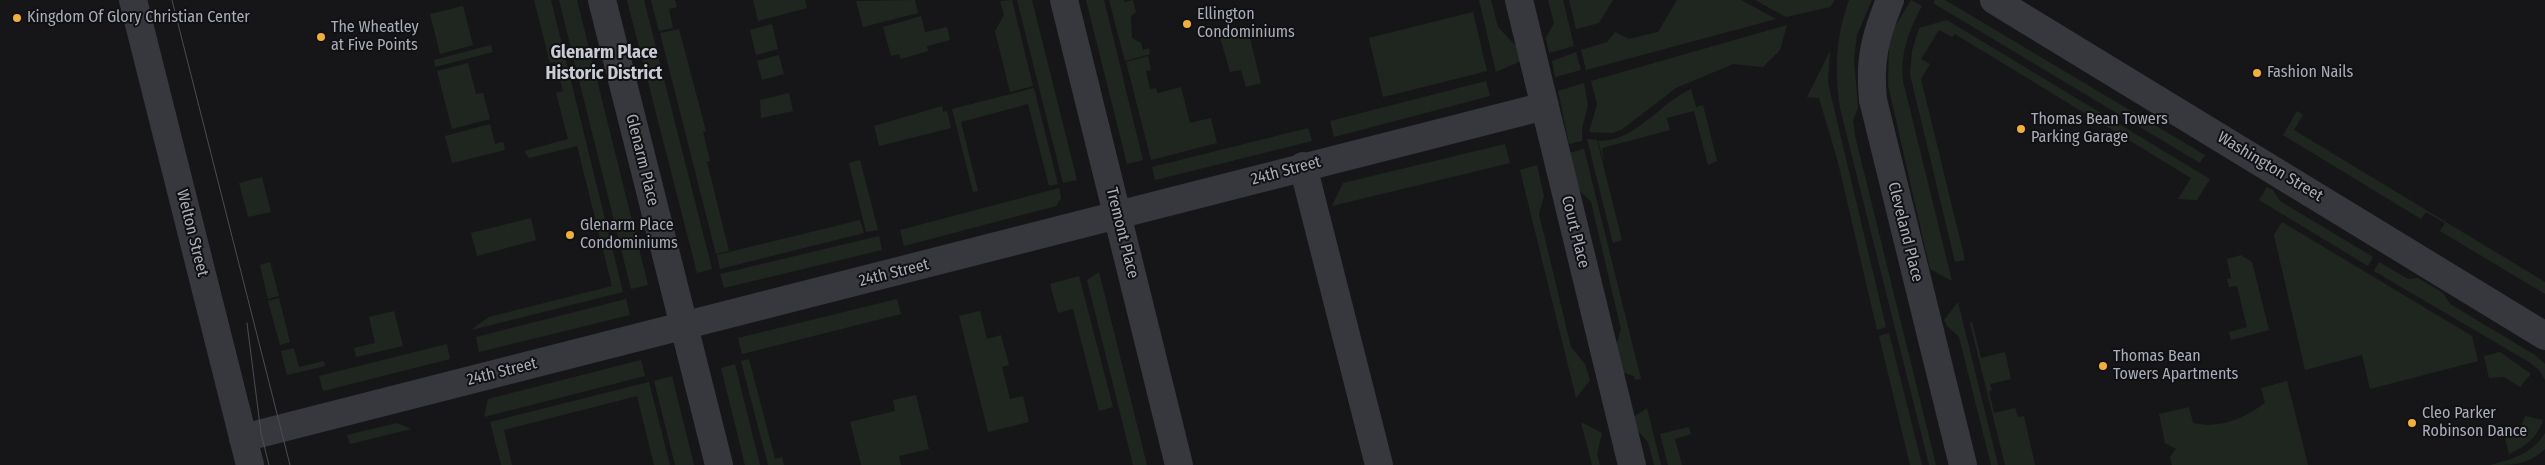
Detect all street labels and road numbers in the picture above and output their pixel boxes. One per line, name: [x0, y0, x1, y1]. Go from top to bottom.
street label: Glenarm Place: [621, 112, 663, 208]
street label: Washington Street: [2214, 128, 2326, 206]
street label: 24th Street: [1249, 153, 1323, 189]
street label: Cleveland Place: [1883, 180, 1927, 284]
street label: Tremont Place: [1101, 186, 1143, 280]
street label: Welton Street: [172, 188, 212, 278]
street label: Court Place: [1557, 194, 1593, 270]
street label: 24th Street: [857, 255, 931, 291]
street label: 24th Street: [465, 354, 539, 390]

